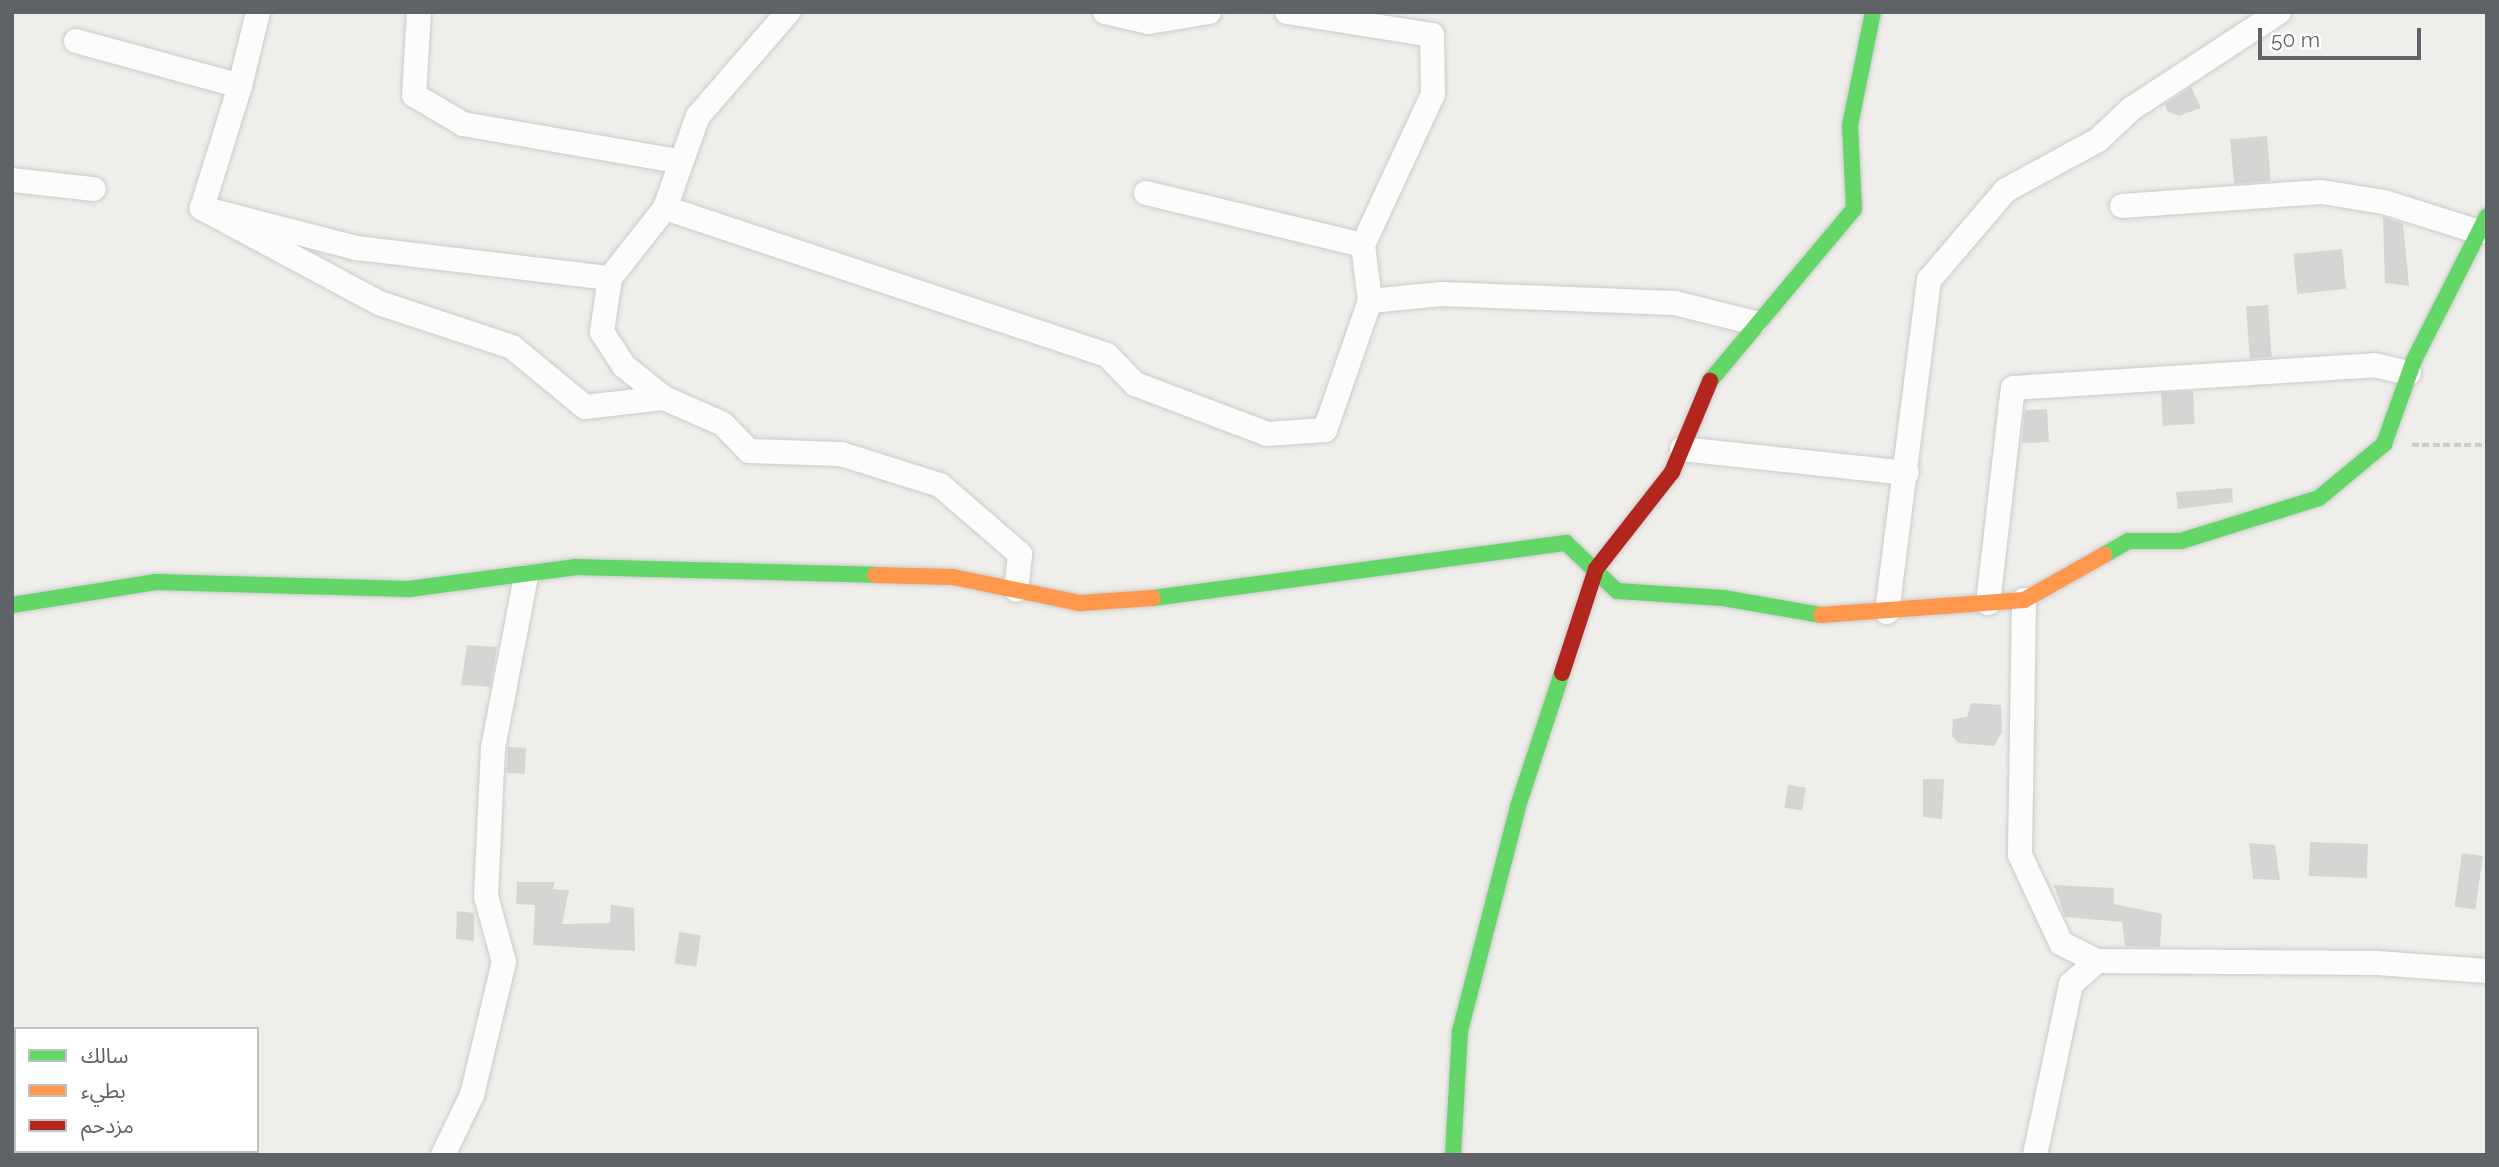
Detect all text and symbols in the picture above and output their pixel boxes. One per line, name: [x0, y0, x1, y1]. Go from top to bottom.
scale bar: [2261, 14, 2424, 58]
text: 50 m: [2271, 27, 2320, 52]
legend: [14, 1027, 259, 1153]
text: سالك: [81, 1043, 128, 1068]
text: بطيء: [81, 1078, 126, 1103]
text: مزدحم: [81, 1113, 134, 1138]

